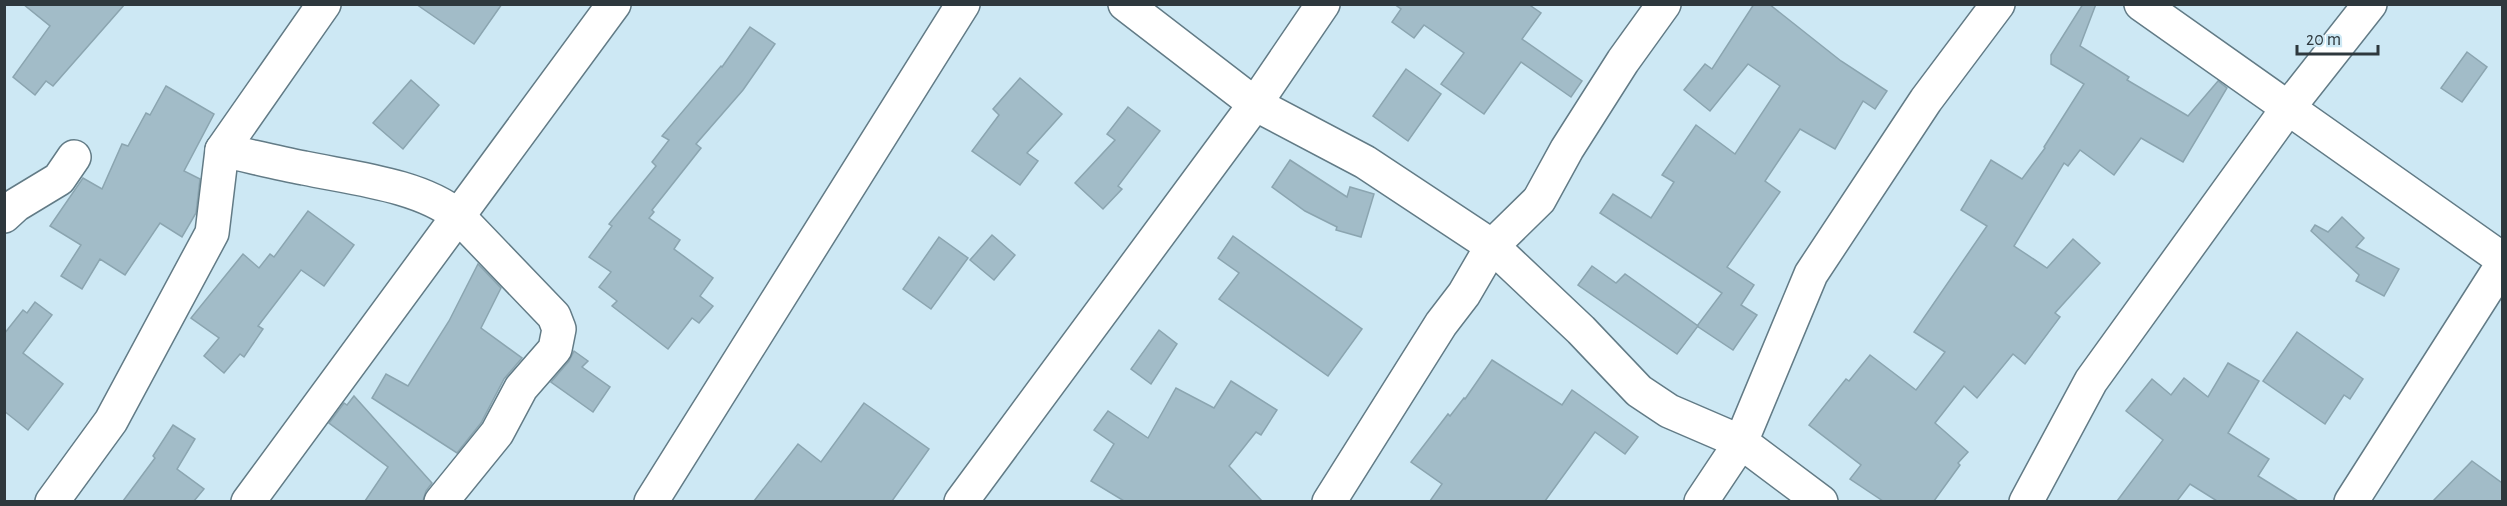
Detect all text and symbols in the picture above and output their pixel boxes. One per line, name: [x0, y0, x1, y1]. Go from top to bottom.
scale bar: [2297, 18, 2378, 56]
text: 20 m: [2306, 31, 2341, 49]

